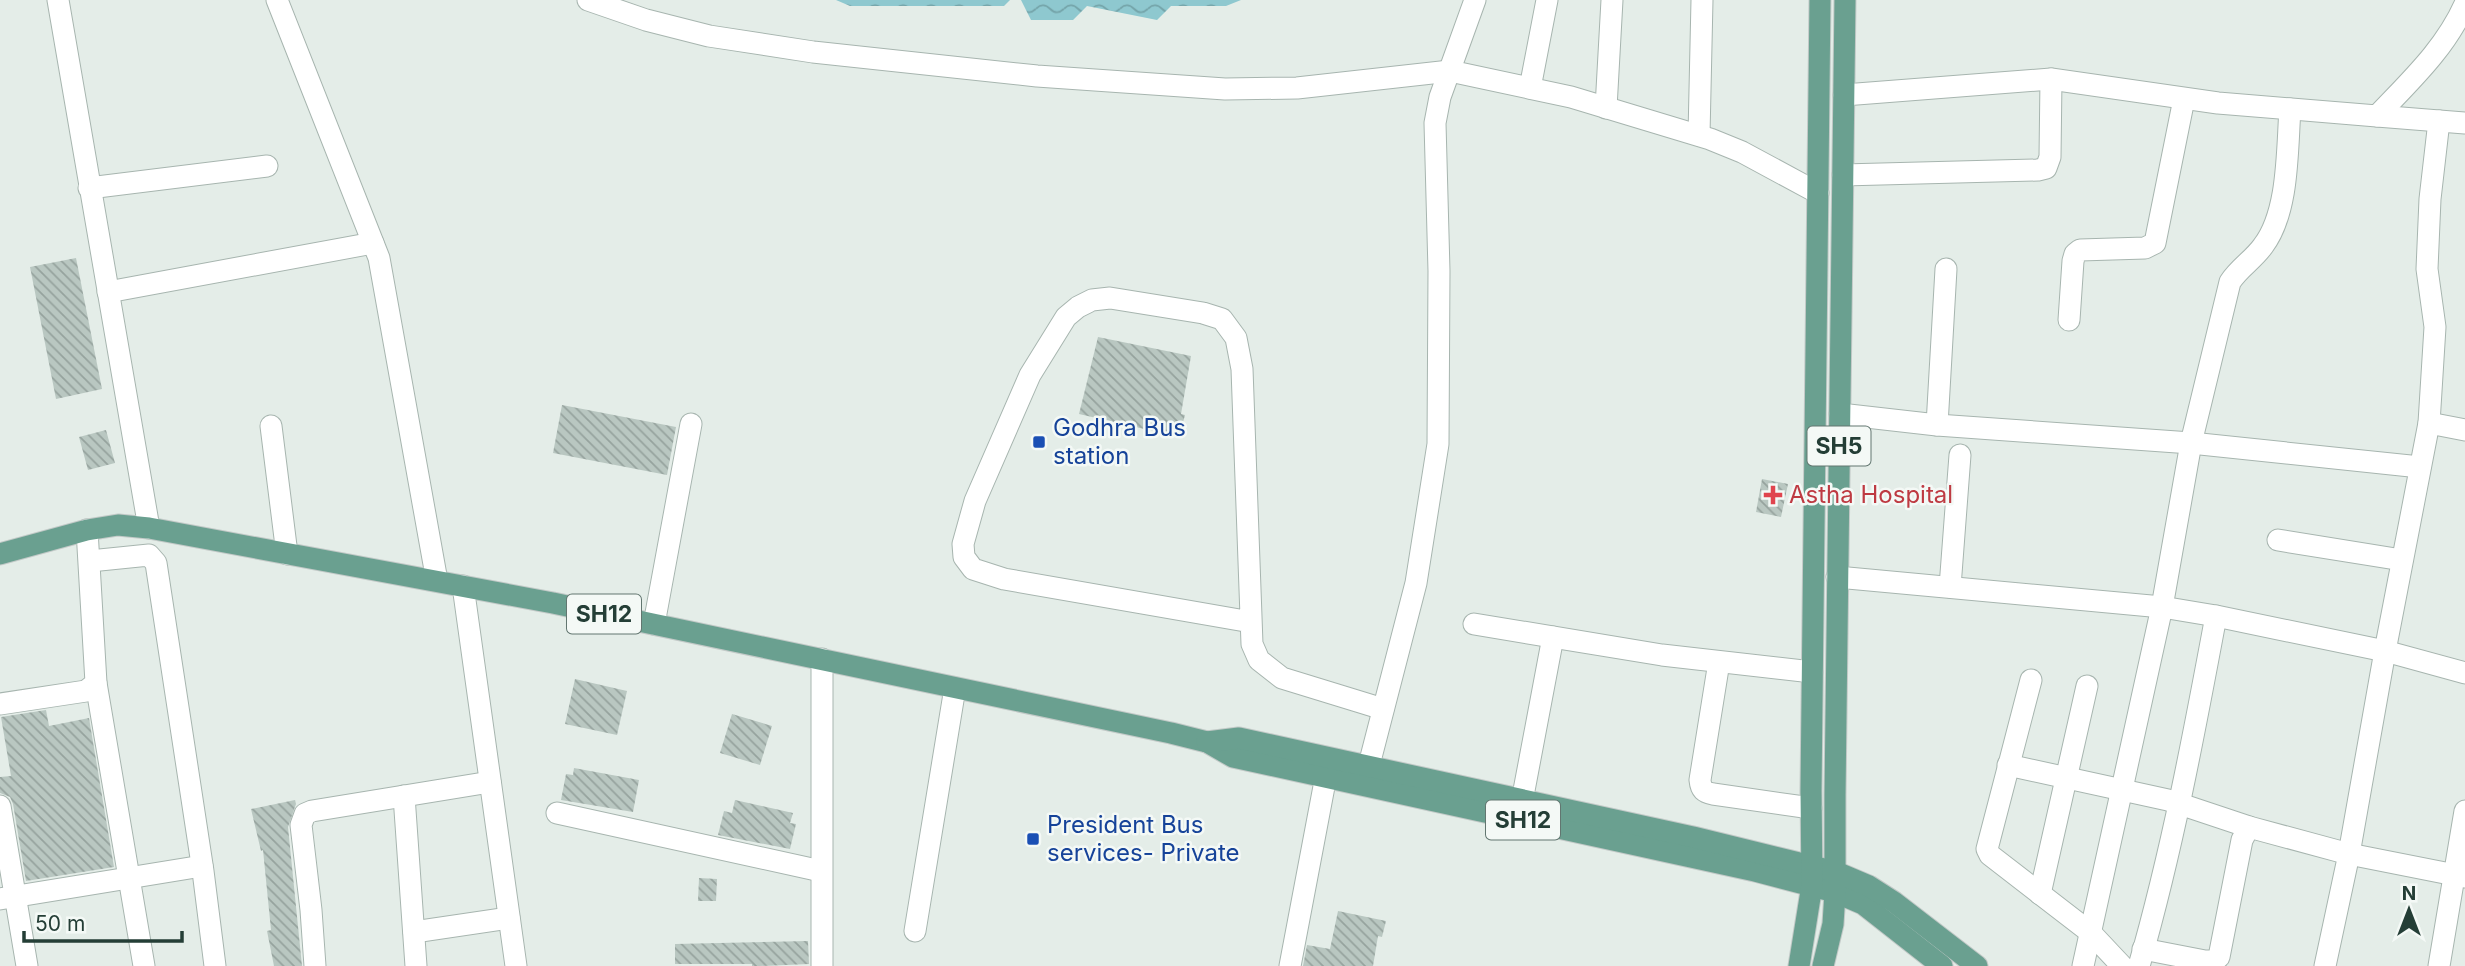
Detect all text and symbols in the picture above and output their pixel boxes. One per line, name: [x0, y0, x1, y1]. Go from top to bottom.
place label: Godhra Bus station: [1053, 413, 1186, 470]
road number: SH5: [1808, 426, 1870, 466]
marker: Godhra Bus station: [1031, 434, 1047, 450]
place label: Astha Hospital: [1789, 480, 1953, 509]
marker: Astha Hospital: [1763, 485, 1783, 505]
road number: SH12: [567, 594, 641, 634]
road number: SH12: [1486, 800, 1560, 840]
place label: President Bus services- Private: [1047, 810, 1240, 867]
marker: President Bus services- Private: [1025, 831, 1041, 847]
north arrow: [2374, 875, 2444, 945]
text: N: [2402, 882, 2416, 905]
scale bar: [24, 900, 182, 944]
text: 50 m: [35, 911, 85, 936]

